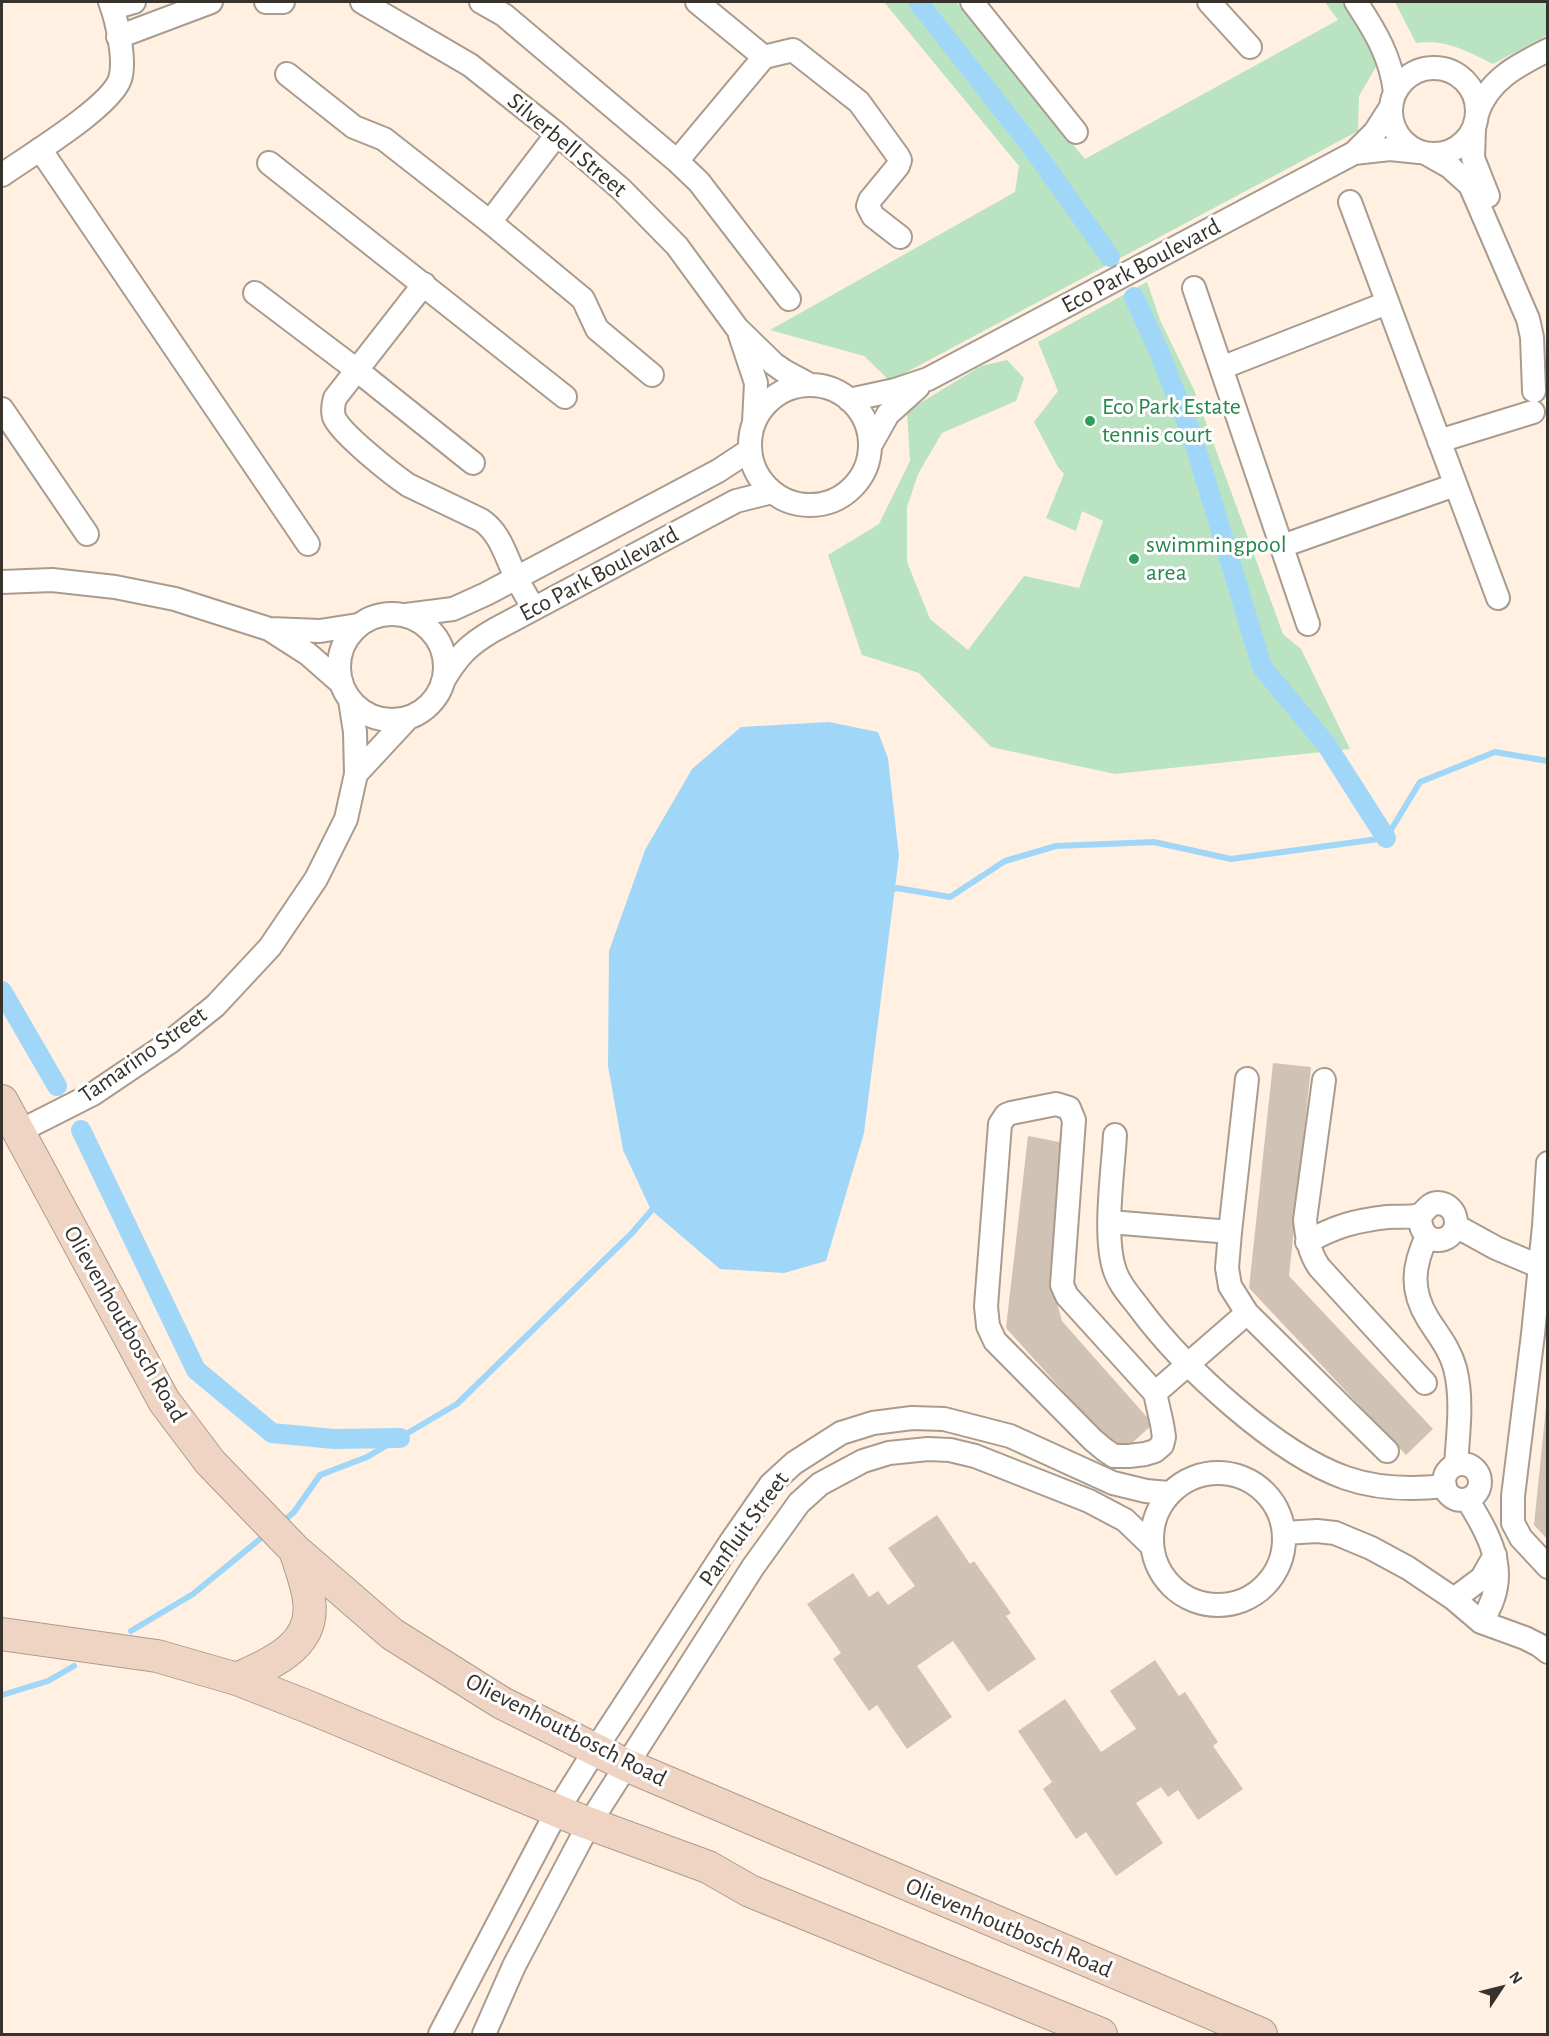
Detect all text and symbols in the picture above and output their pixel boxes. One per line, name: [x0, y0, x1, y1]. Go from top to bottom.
street label: Silverbell Street: [501, 87, 633, 203]
street label: Eco Park Boulevard: [1057, 212, 1225, 320]
place label: Eco Park Estate tennis court: [1102, 393, 1241, 449]
marker: Eco Park Estate tennis court: [1083, 414, 1097, 428]
street label: Eco Park Boulevard: [515, 520, 683, 628]
place label: swimmingpool area: [1146, 531, 1287, 587]
marker: swimmingpool area: [1127, 552, 1141, 566]
street label: Tamarino Street: [74, 1000, 212, 1110]
street label: Olievenhoutbosch Road: [57, 1221, 193, 1427]
street label: Panfluit Street: [693, 1466, 795, 1592]
street label: Olievenhoutbosch Road: [461, 1667, 671, 1793]
street label: Olievenhoutbosch Road: [901, 1871, 1117, 1985]
north arrow: [1471, 1958, 1531, 2018]
text: N: [1506, 1969, 1525, 1987]

